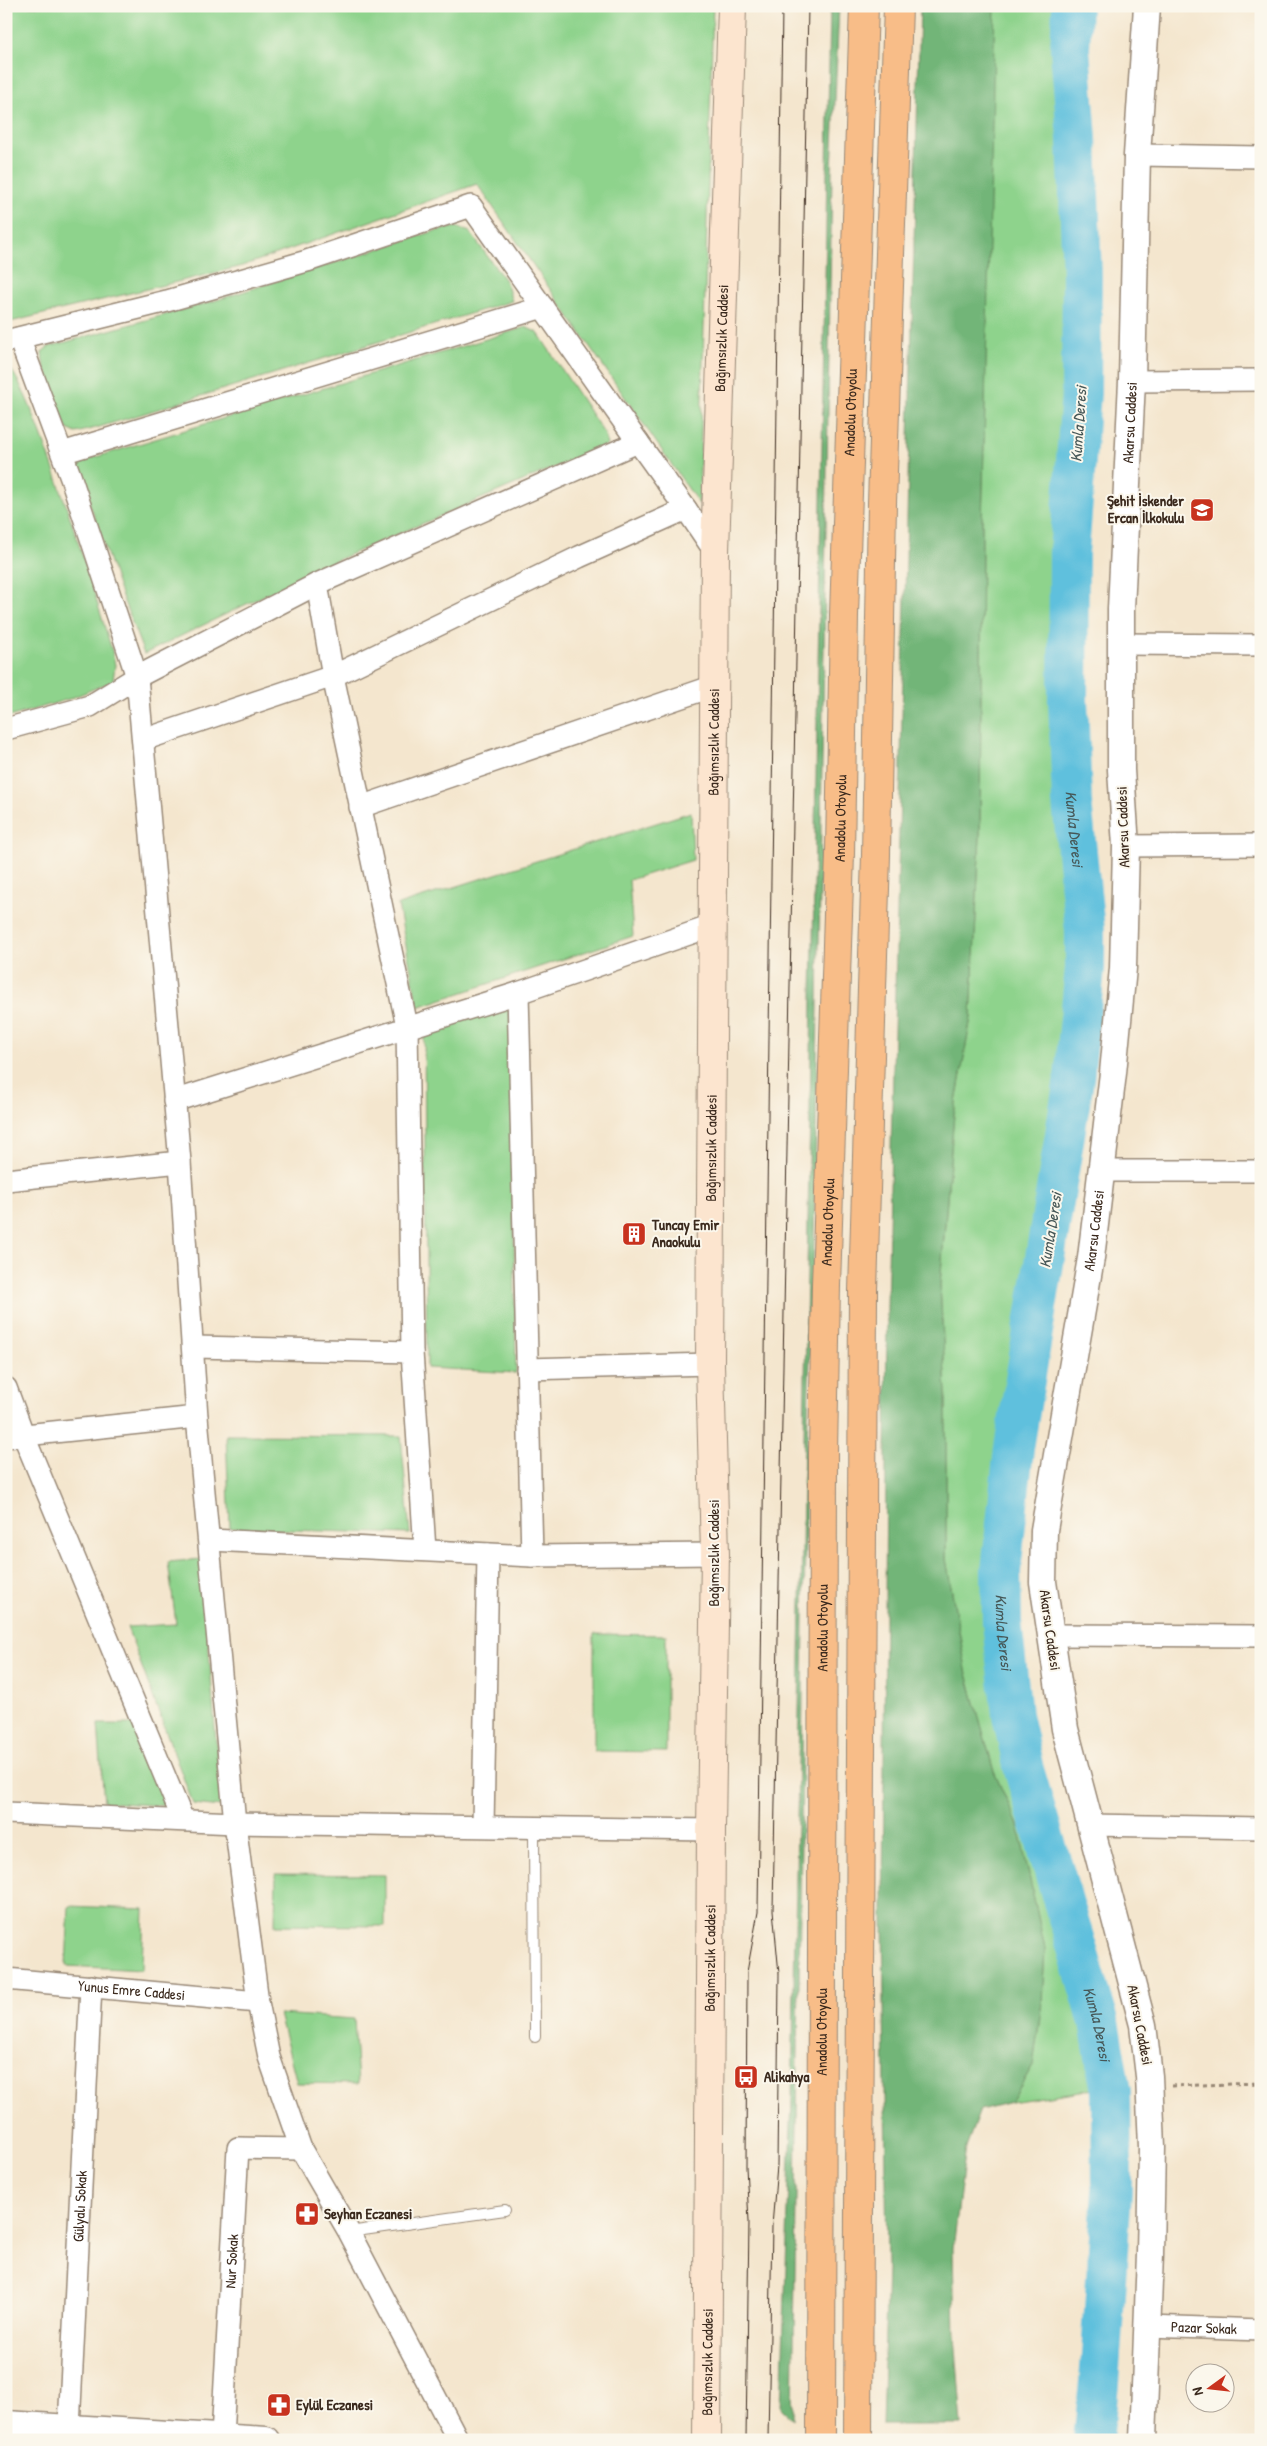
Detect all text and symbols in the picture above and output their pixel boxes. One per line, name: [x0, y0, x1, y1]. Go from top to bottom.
street label: Bağımsızlık Caddesi: [709, 284, 733, 392]
street label: Anadolu Otoyolu: [838, 368, 862, 456]
street label: Akarsu Caddesi: [1117, 381, 1142, 464]
water label: Kumla Deresi: [1064, 384, 1092, 463]
place label: Şehit İskender Ercan İlkokulu: [1107, 490, 1185, 528]
school or university icon: Şehit İskender Ercan İlkokulu: [1189, 497, 1215, 523]
street label: Bağımsızlık Caddesi: [702, 688, 724, 796]
street label: Anadolu Otoyolu: [829, 774, 851, 862]
street label: Akarsu Caddesi: [1111, 786, 1134, 868]
water label: Kumla Deresi: [1061, 791, 1090, 869]
street label: Bağımsızlık Caddesi: [700, 1094, 722, 1202]
street label: Anadolu Otoyolu: [816, 1178, 839, 1266]
water label: Kumla Deresi: [1033, 1189, 1067, 1269]
street label: Akarsu Caddesi: [1078, 1189, 1109, 1273]
place label: Tuncay Emir Anaokulu: [651, 1214, 719, 1252]
building icon: Tuncay Emir Anaokulu: [621, 1221, 647, 1247]
street label: Bağımsızlık Caddesi: [703, 1499, 724, 1607]
street label: Anadolu Otoyolu: [812, 1584, 833, 1672]
street label: Akarsu Caddesi: [1034, 1588, 1067, 1672]
water label: Kumla Deresi: [990, 1594, 1018, 1673]
street label: Bağımsızlık Caddesi: [699, 1904, 721, 2012]
street label: Yunus Emre Caddesi: [77, 1975, 186, 2005]
street label: Akarsu Caddesi: [1122, 1983, 1159, 2067]
water label: Kumla Deresi: [1078, 1984, 1117, 2064]
street label: Anadolu Otoyolu: [811, 1988, 832, 2076]
bus stop icon: Alikahya: [733, 2064, 759, 2090]
place label: Alikahya: [764, 2066, 809, 2088]
street label: Gülyalı Sokak: [67, 2170, 92, 2243]
pharmacy icon: Seyhan Eczanesi: [294, 2201, 320, 2227]
place label: Seyhan Eczanesi: [324, 2203, 412, 2225]
street label: Nur Sokak: [219, 2233, 243, 2289]
street label: Bağımsızlık Caddesi: [696, 2308, 718, 2416]
street label: Pazar Sokak: [1171, 2316, 1237, 2339]
north arrow: [1184, 2364, 1234, 2414]
text: N: [1187, 2385, 1207, 2398]
pharmacy icon: Eylül Eczanesi: [266, 2392, 292, 2418]
place label: Eylül Eczanesi: [296, 2394, 373, 2416]

